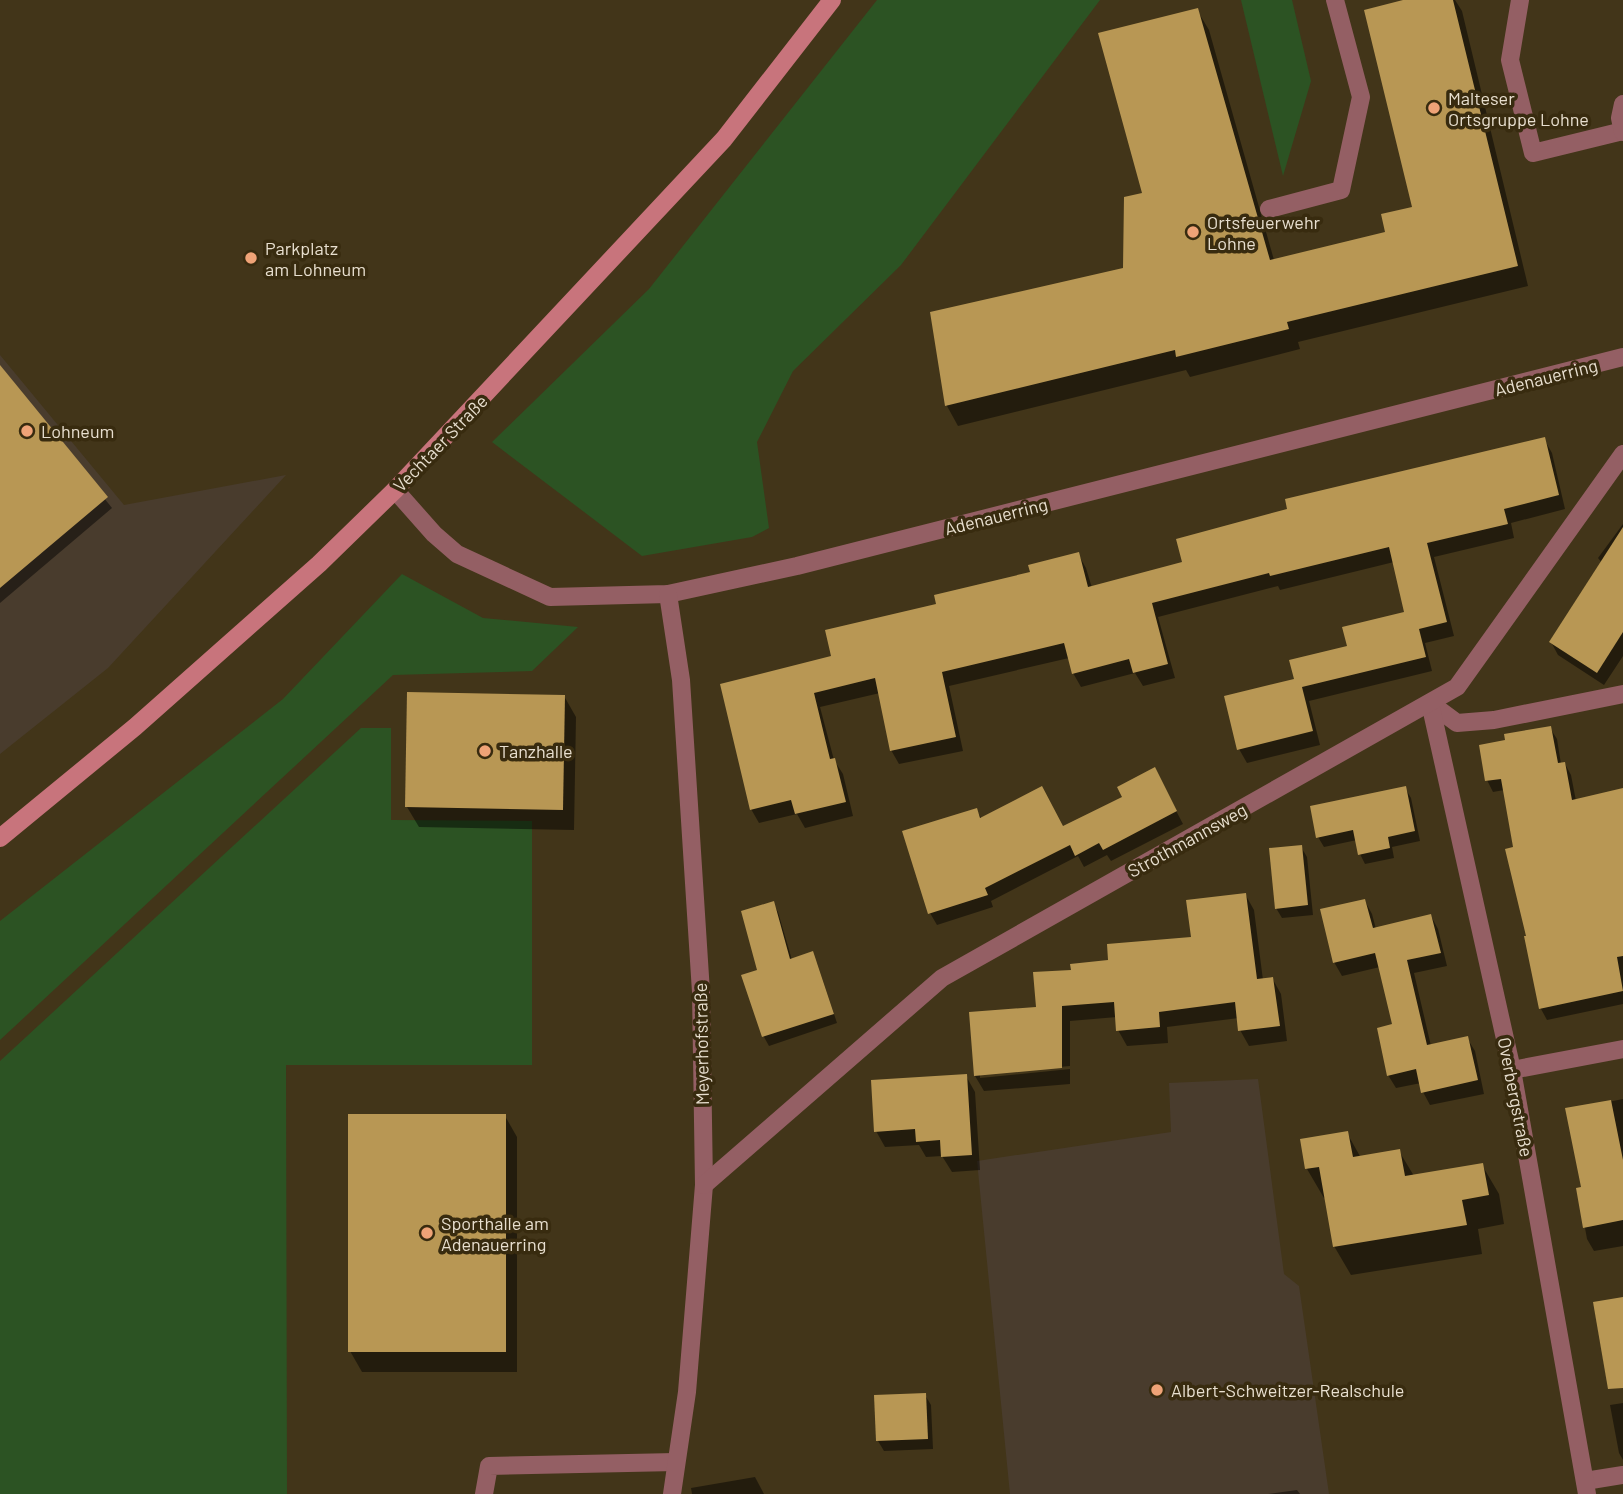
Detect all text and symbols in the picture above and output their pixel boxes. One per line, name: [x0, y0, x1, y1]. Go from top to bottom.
place label: Malteser Ortsgruppe Lohne: [1448, 87, 1589, 130]
marker: Malteser Ortsgruppe Lohne: [1426, 100, 1442, 116]
place label: Ortsfeuerwehr Lohne: [1207, 211, 1321, 254]
marker: Ortsfeuerwehr Lohne: [1185, 224, 1201, 240]
place label: Parkplatz am Lohneum: [265, 237, 366, 280]
marker: Parkplatz am Lohneum: [243, 250, 259, 266]
street label: Adenauerring: [1492, 354, 1600, 400]
street label: Vechtaer Straße: [388, 390, 492, 496]
place label: Lohneum: [41, 420, 114, 442]
marker: Lohneum: [19, 423, 35, 439]
street label: Adenauerring: [942, 493, 1050, 539]
place label: Tanzhalle: [499, 740, 573, 762]
marker: Tanzhalle: [477, 743, 493, 759]
street label: Strothmannsweg: [1124, 798, 1250, 882]
street label: Meyerhofstraße: [689, 983, 713, 1105]
street label: Overbergstraße: [1494, 1035, 1538, 1159]
place label: Sporthalle am Adenauerring: [441, 1212, 549, 1255]
marker: Sporthalle am Adenauerring: [419, 1225, 435, 1241]
place label: Albert-Schweitzer-Realschule: [1171, 1379, 1404, 1401]
marker: Albert-Schweitzer-Realschule: [1149, 1382, 1165, 1398]

